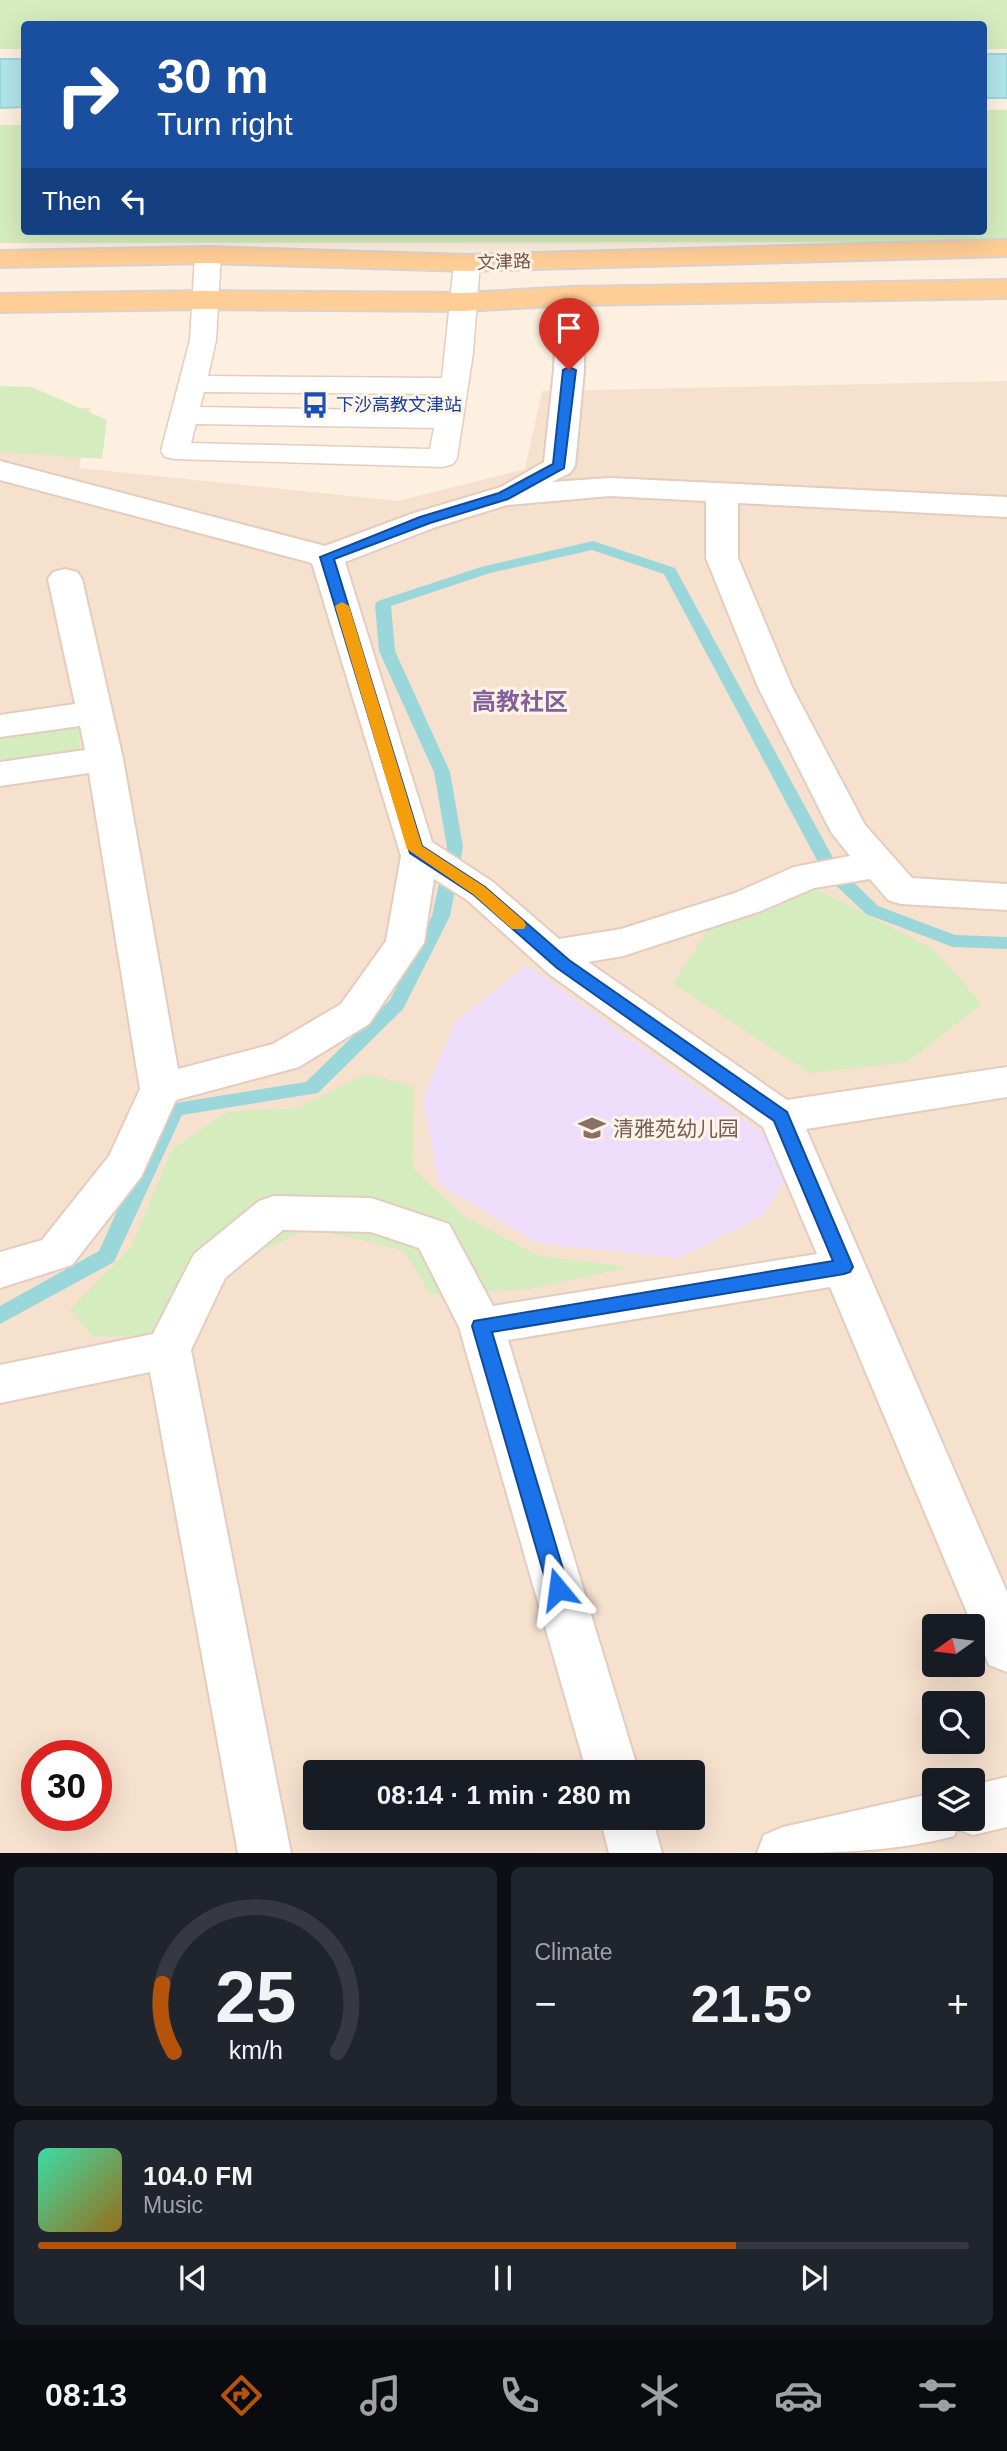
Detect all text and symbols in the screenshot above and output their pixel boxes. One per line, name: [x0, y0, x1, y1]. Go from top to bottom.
icon: right: [42, 49, 133, 140]
text: 30 m: [157, 49, 269, 103]
text: Turn right: [157, 106, 293, 142]
icon: left: [115, 182, 153, 220]
text: Then: [42, 186, 101, 216]
street label: 文津路: [477, 251, 531, 273]
pin: [539, 298, 599, 370]
icon: arrive: [550, 309, 588, 347]
bus stop icon: 下沙高教文津站: [300, 390, 330, 420]
place label: 下沙高教文津站: [336, 395, 462, 415]
district label: 高教社区: [472, 688, 568, 715]
school or university icon: 清雅苑幼儿园: [577, 1113, 607, 1143]
place label: 清雅苑幼儿园: [613, 1117, 739, 1140]
position arrow: [521, 1552, 595, 1626]
north arrow: [922, 1614, 985, 1676]
map controls: [922, 1614, 985, 1831]
button: search: [922, 1691, 985, 1754]
speed limit sign: 30: [21, 1740, 112, 1831]
button: layers: [922, 1768, 985, 1831]
text: 08:14 · 1 min · 280 m: [377, 1780, 631, 1810]
text: Climate: [535, 1939, 612, 1965]
text: 25: [215, 1957, 296, 2038]
text: 21.5°: [691, 1975, 813, 2033]
text: −: [535, 1983, 557, 2025]
text: +: [947, 1983, 969, 2025]
text: km/h: [228, 2036, 282, 2064]
text: 104.0 FM: [143, 2161, 253, 2191]
text: Music: [143, 2192, 203, 2218]
icon: previous: [174, 2259, 212, 2297]
icon: pause: [484, 2259, 522, 2297]
icon: next: [795, 2259, 833, 2297]
icon: directions: [217, 2371, 266, 2420]
icon: music: [356, 2371, 405, 2420]
icon: phone: [495, 2371, 544, 2420]
icon: climate: [635, 2371, 684, 2420]
icon: car: [774, 2371, 823, 2420]
icon: filters: [913, 2371, 962, 2420]
text: 08:13: [45, 2377, 127, 2413]

